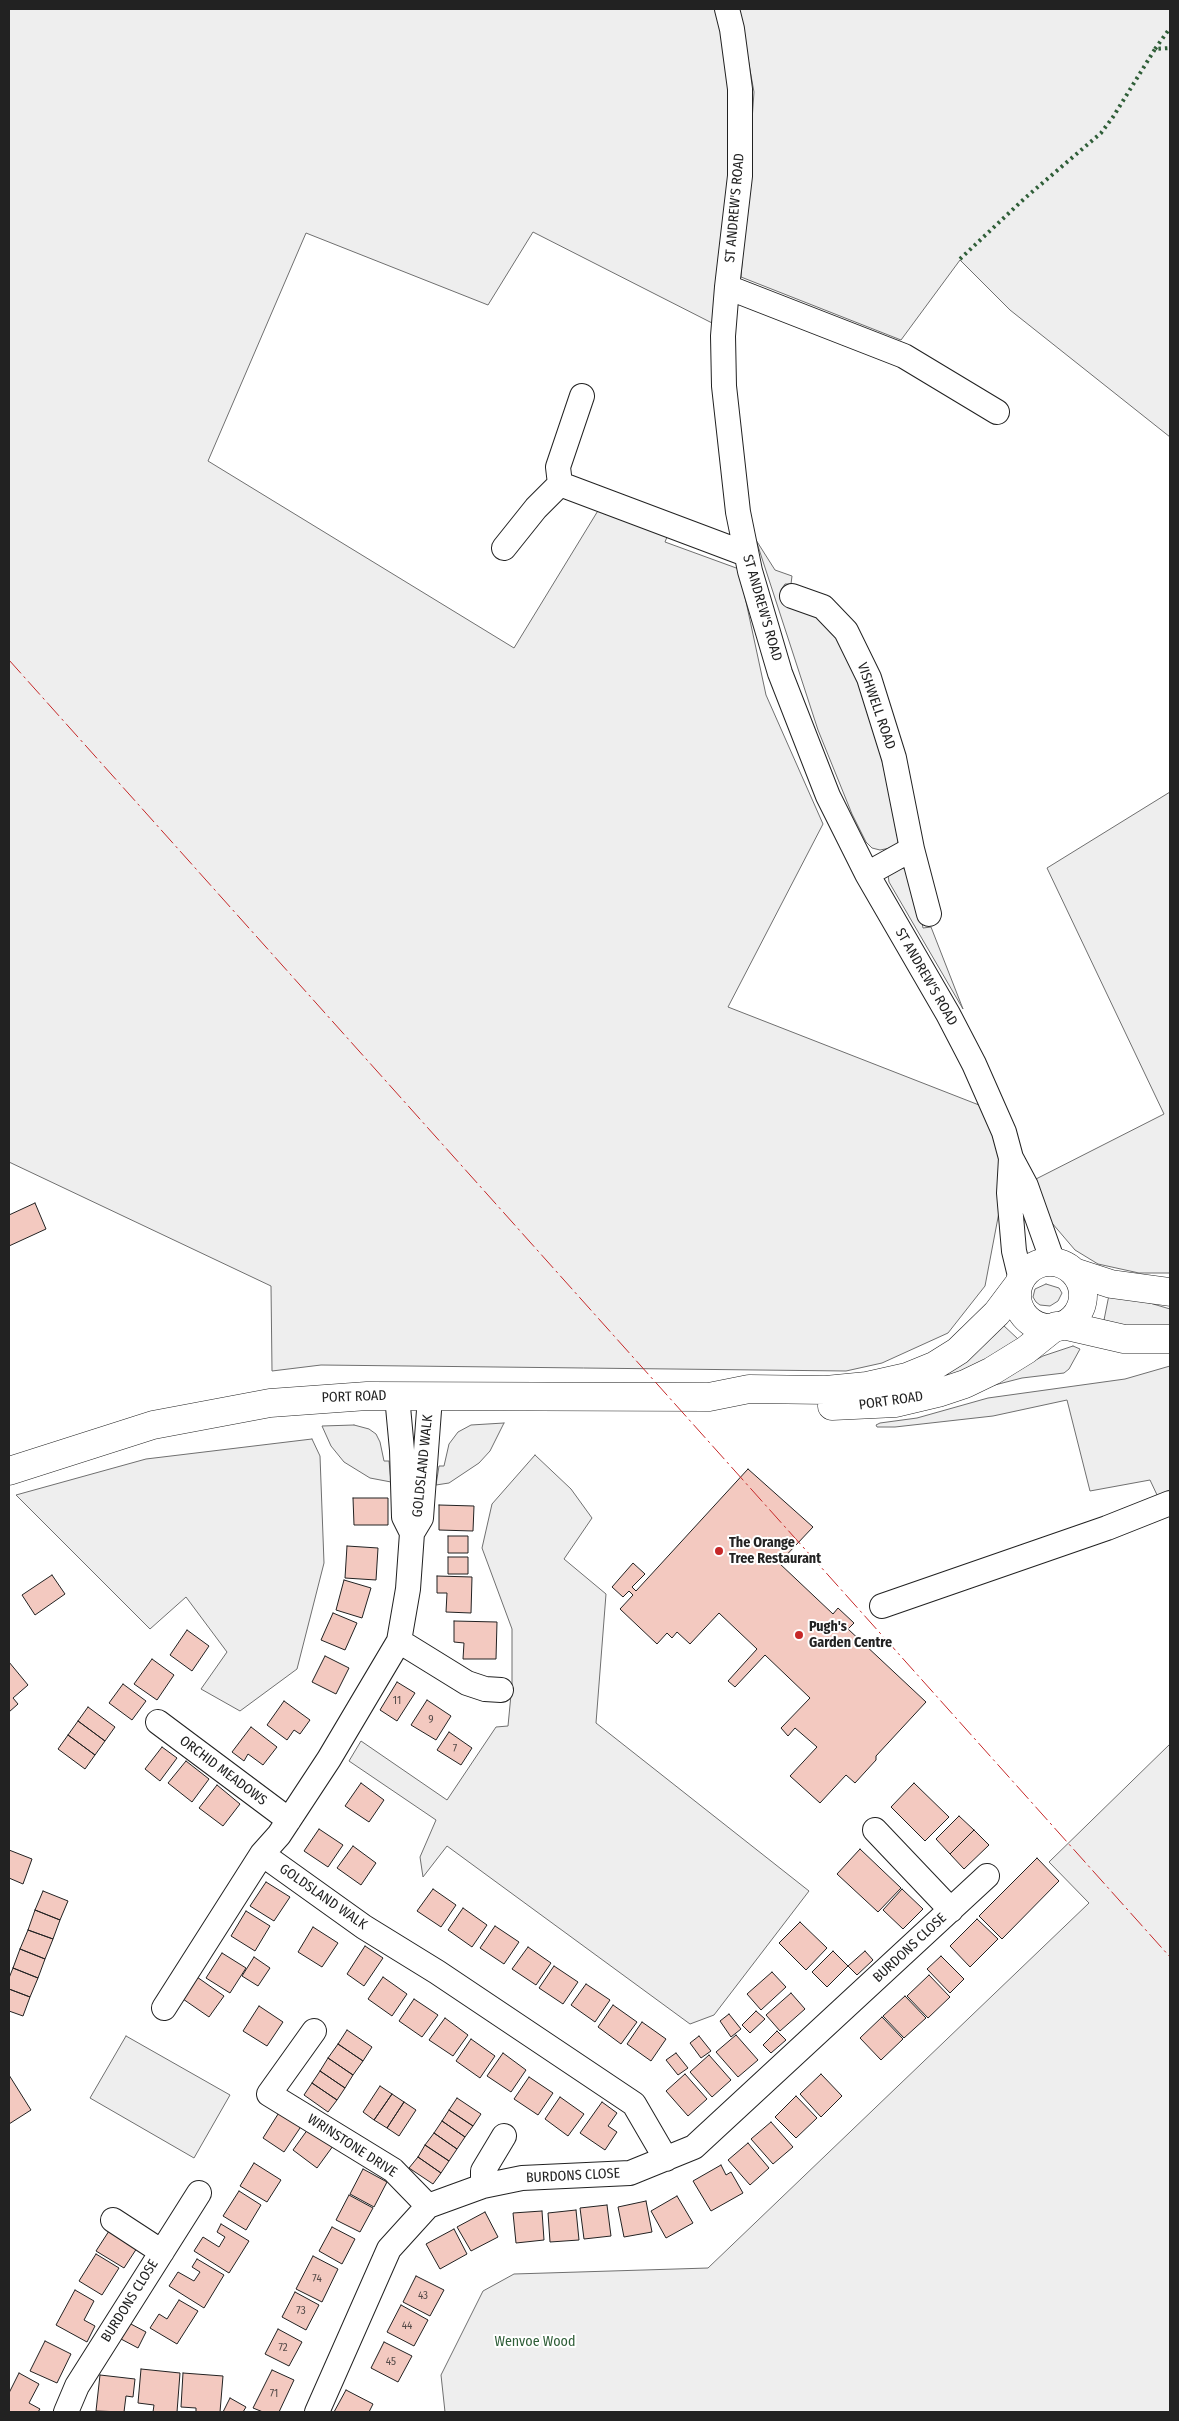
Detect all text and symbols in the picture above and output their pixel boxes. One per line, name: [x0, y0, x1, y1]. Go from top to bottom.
street label: ST ANDREW'S ROAD: [722, 153, 748, 263]
street label: ST ANDREW'S ROAD: [739, 553, 785, 663]
street label: VISHWELL ROAD: [853, 660, 899, 752]
street label: ST ANDREW'S ROAD: [891, 925, 961, 1029]
street label: PORT ROAD: [321, 1387, 387, 1407]
street label: PORT ROAD: [858, 1388, 924, 1414]
street label: GOLDSLAND WALK: [409, 1414, 437, 1518]
place label: The Orange Tree Restaurant: [729, 1535, 821, 1568]
marker: The Orange Tree Restaurant: [713, 1545, 725, 1557]
place label: Pugh's Garden Centre: [809, 1619, 892, 1651]
marker: Pugh's Garden Centre: [793, 1629, 805, 1641]
house number: 11: [393, 1694, 401, 1708]
house number: 9: [428, 1713, 434, 1727]
street label: ORCHID MEADOWS: [176, 1733, 270, 1809]
house number: 7: [453, 1742, 457, 1756]
street label: GOLDSLAND WALK: [276, 1861, 370, 1933]
street label: BURDONS CLOSE: [870, 1910, 950, 1986]
street label: WRINSTONE DRIVE: [304, 2111, 400, 2181]
street label: BURDONS CLOSE: [526, 2165, 620, 2187]
street label: BURDONS CLOSE: [98, 2257, 162, 2345]
house number: 74: [312, 2272, 322, 2286]
house number: 43: [418, 2289, 428, 2303]
house number: 73: [296, 2304, 306, 2318]
house number: 44: [402, 2319, 412, 2333]
park label: Wenvoe Wood: [495, 2334, 575, 2350]
house number: 72: [278, 2341, 288, 2355]
house number: 45: [386, 2355, 396, 2369]
house number: 71: [270, 2387, 278, 2401]

